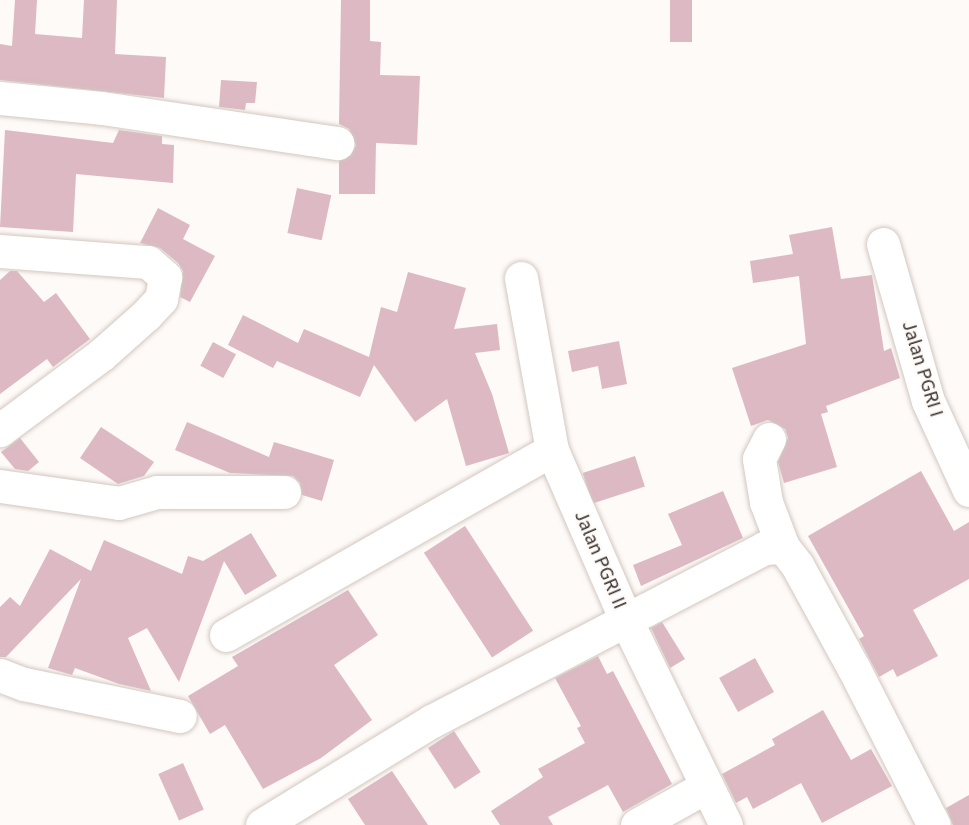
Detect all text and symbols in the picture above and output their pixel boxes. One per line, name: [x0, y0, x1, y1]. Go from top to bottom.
street label: Jalan PGRI I: [896, 318, 948, 420]
street label: Jalan PGRI II: [569, 507, 631, 613]

